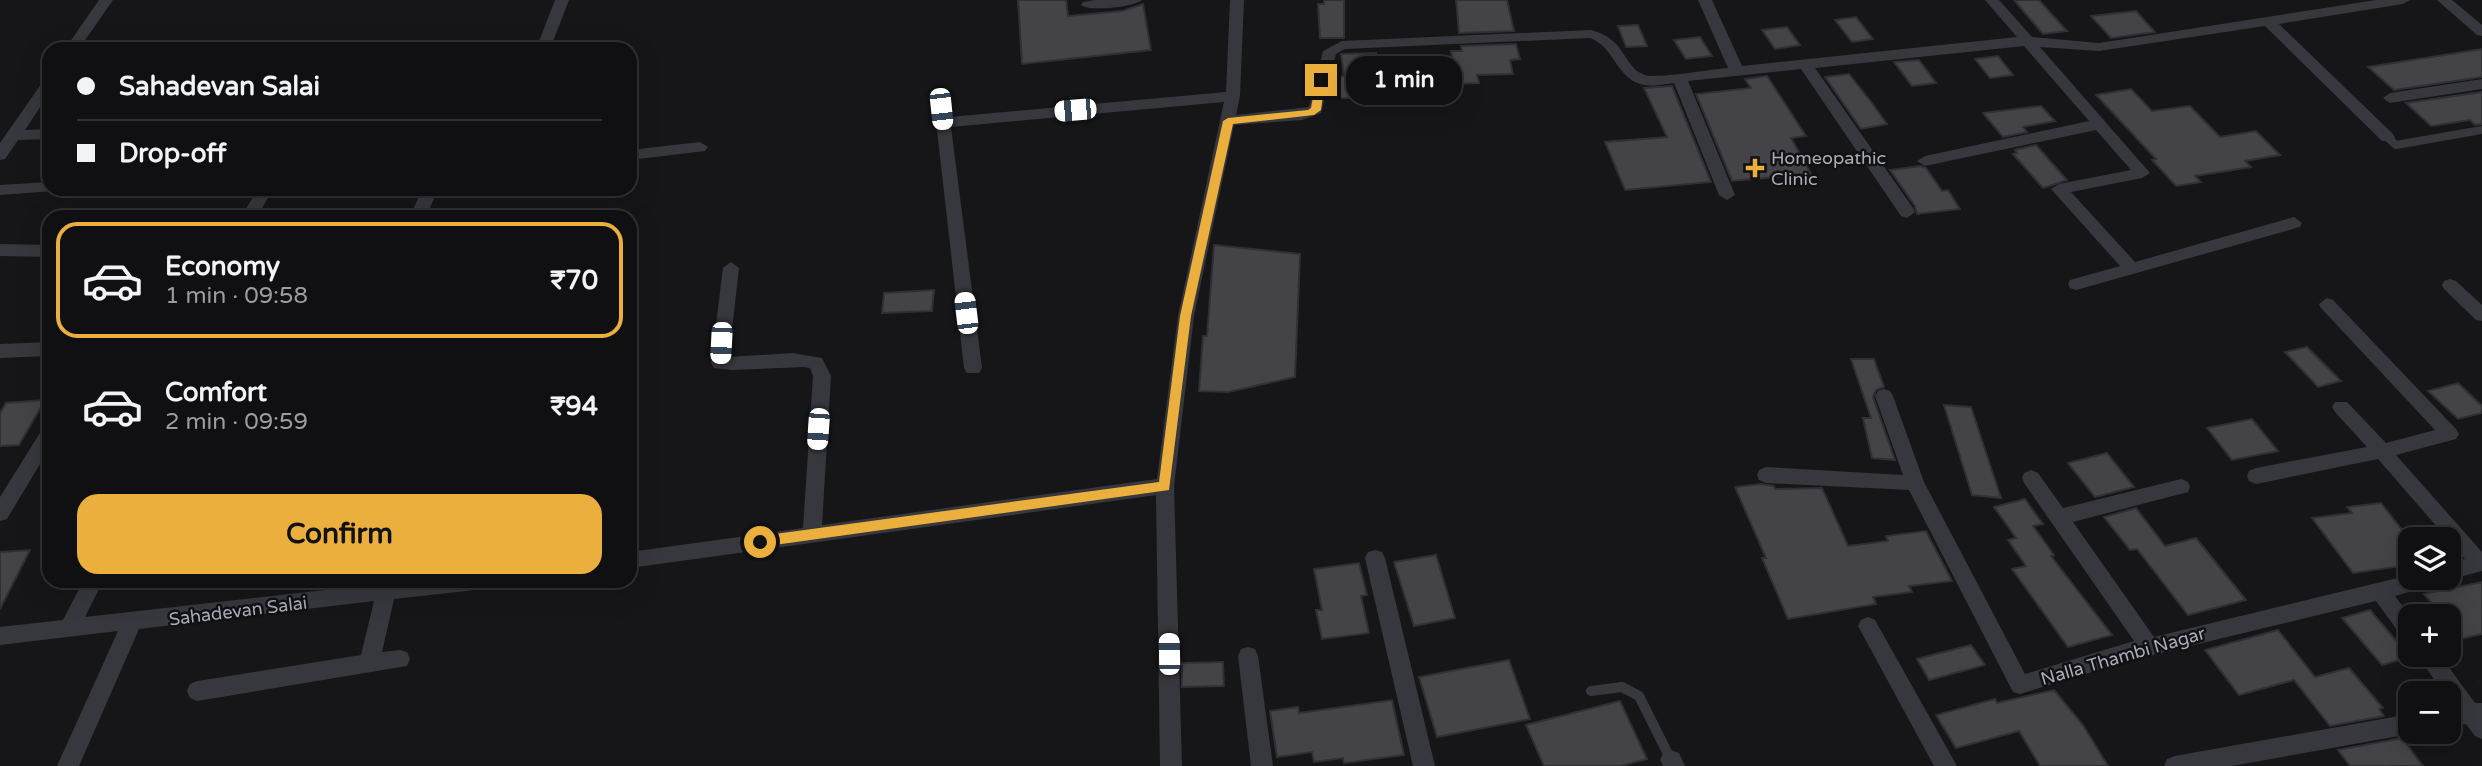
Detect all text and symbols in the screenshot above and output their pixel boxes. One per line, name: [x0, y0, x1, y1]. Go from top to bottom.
callout: 1 min: [1346, 56, 1461, 104]
route end: [1305, 64, 1337, 96]
text: 1 min: [1373, 66, 1435, 94]
text: Sahadevan Salai: [119, 71, 320, 102]
car: [929, 87, 954, 131]
car: [1054, 98, 1097, 122]
text: Drop-off: [119, 138, 226, 169]
place label: Homeopathic Clinic: [1771, 147, 1886, 190]
marker: Homeopathic Clinic: [1745, 158, 1765, 178]
icon: car: [81, 249, 144, 312]
text: Economy: [165, 251, 280, 282]
text: ₹70: [550, 265, 598, 296]
text: 1 min · 09:58: [165, 282, 308, 310]
car: [954, 291, 979, 335]
car: [710, 321, 733, 365]
icon: car: [81, 375, 144, 438]
text: Comfort: [165, 377, 267, 408]
text: ₹94: [550, 391, 598, 422]
car: [807, 407, 830, 451]
text: 2 min · 09:59: [165, 408, 308, 436]
button: Confirm: [77, 494, 602, 574]
route start: [744, 526, 776, 558]
map controls: [2398, 527, 2461, 744]
button: layers: [2398, 527, 2461, 590]
street label: Sahadevan Salai: [168, 592, 308, 630]
button: +: [2398, 604, 2461, 667]
street label: Nalla Thambi Nagar: [2038, 622, 2208, 690]
car: [1159, 633, 1180, 675]
button: −: [2398, 681, 2461, 744]

